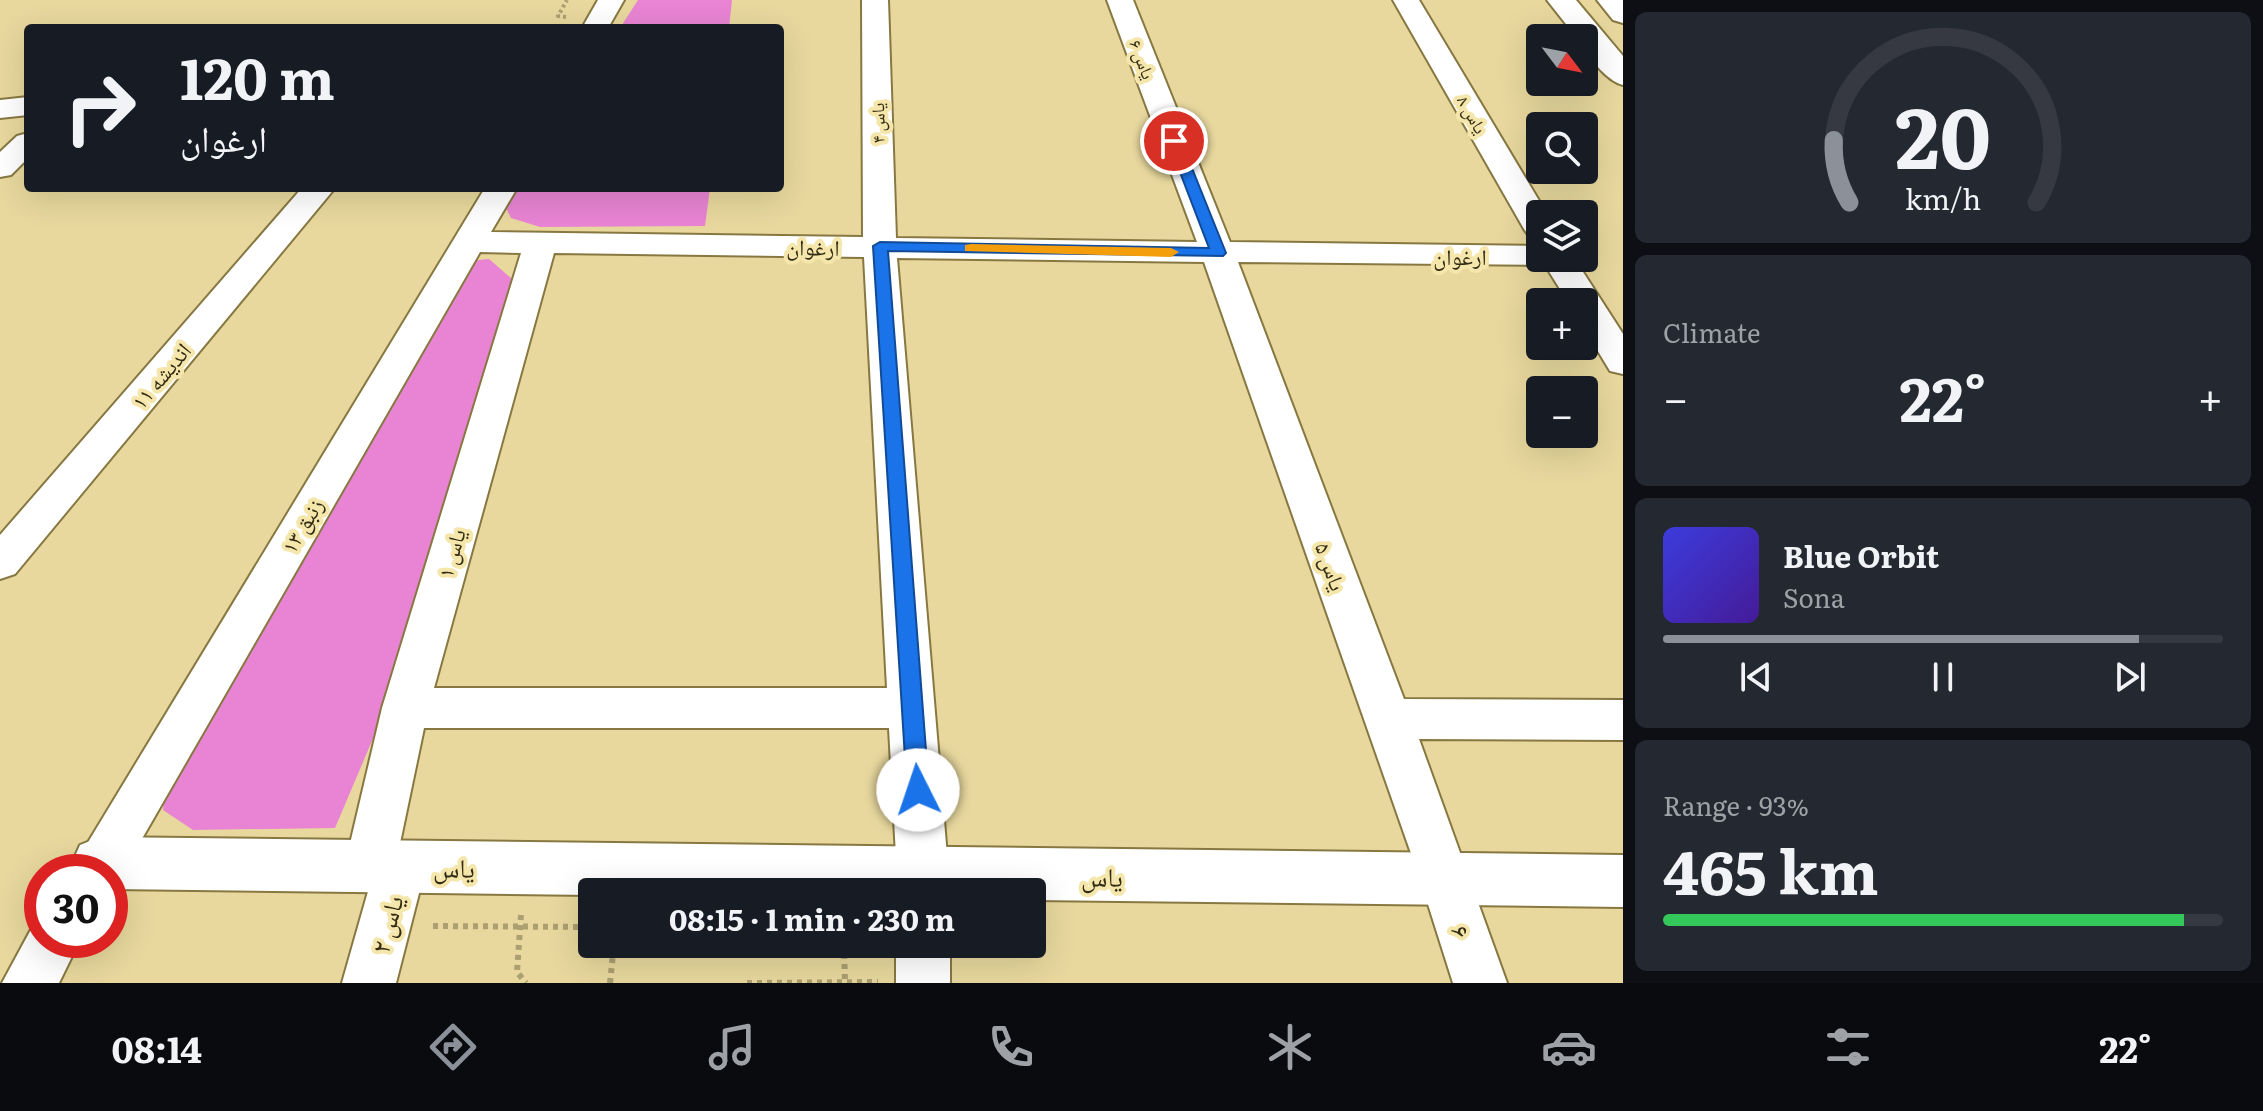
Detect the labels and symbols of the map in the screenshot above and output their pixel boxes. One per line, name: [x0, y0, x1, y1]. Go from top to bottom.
north arrow: [1526, 24, 1598, 96]
street label: یاس ۶: [1123, 35, 1163, 83]
street label: یاس ۸: [1451, 90, 1495, 138]
street label: یاس ۴: [863, 102, 891, 144]
pin: [1140, 107, 1208, 175]
street label: ارغوان: [786, 229, 840, 263]
street label: ارغوان: [1433, 239, 1487, 272]
street label: اندیشه ۱۱: [122, 335, 198, 415]
street label: زنبق ۱۳: [272, 491, 330, 559]
street label: یاس ۱: [427, 524, 473, 581]
street label: یاس ۵: [1308, 537, 1356, 595]
position arrow: [876, 748, 960, 832]
street label: یاس: [433, 846, 475, 886]
speed limit sign: 30: [24, 854, 128, 958]
street label: یاس: [1081, 855, 1123, 895]
street label: یاس ۲: [359, 891, 411, 957]
street label: ۶: [1443, 919, 1483, 943]

